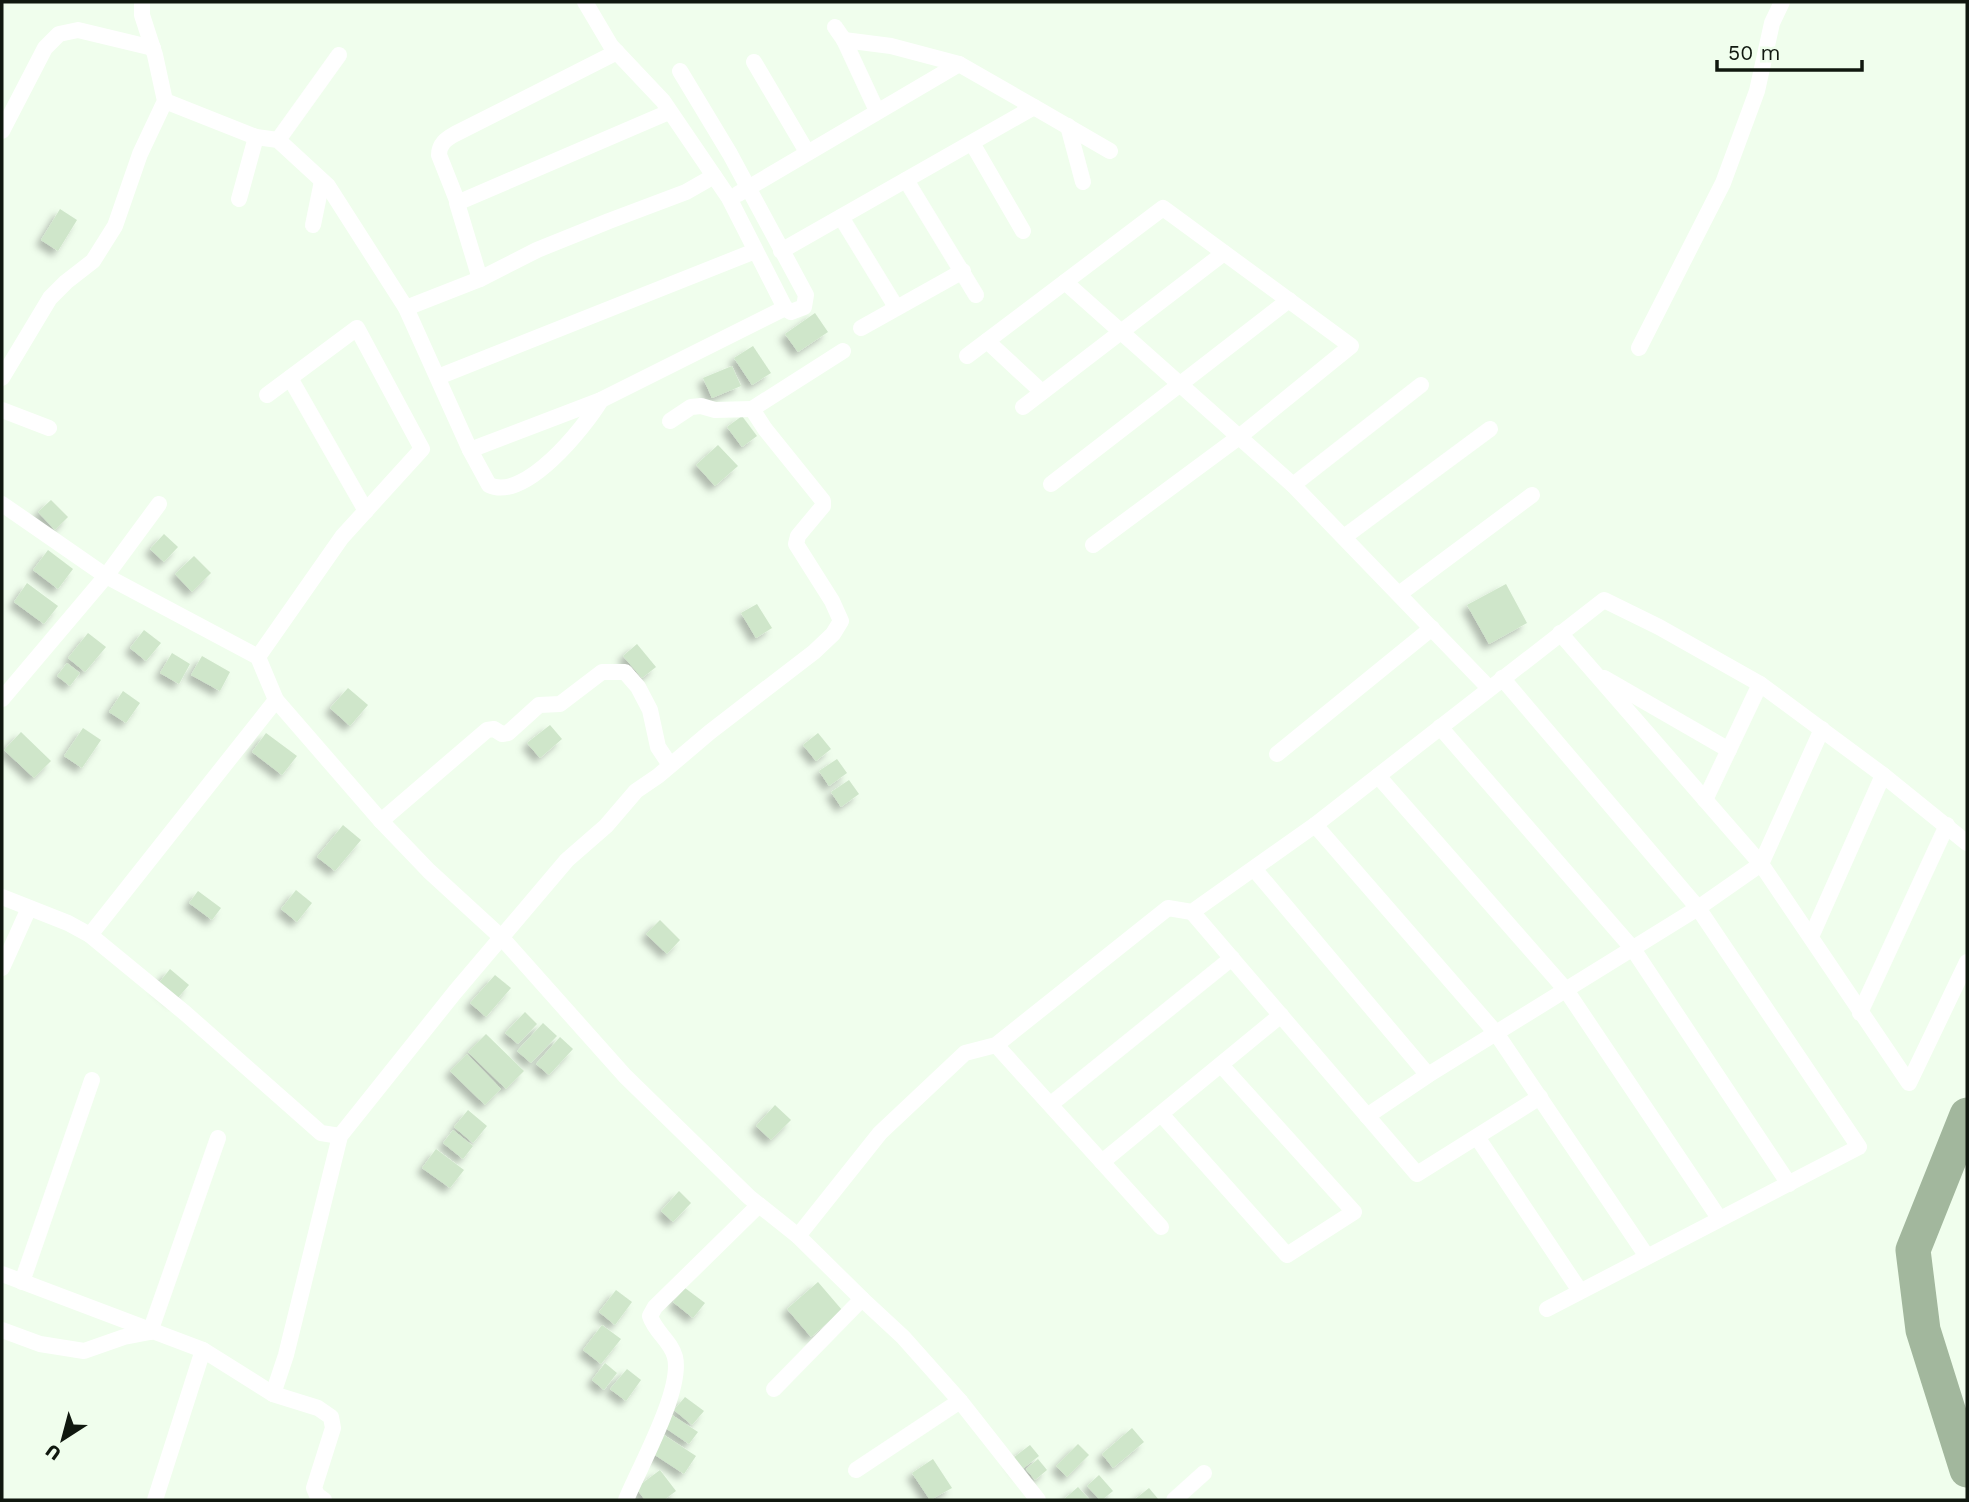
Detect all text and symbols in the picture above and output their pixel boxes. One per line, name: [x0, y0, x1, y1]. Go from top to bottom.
scale bar: [1717, 28, 1862, 72]
text: 50 m: [1728, 40, 1780, 65]
north arrow: [28, 1404, 98, 1474]
text: U: [41, 1439, 66, 1466]

